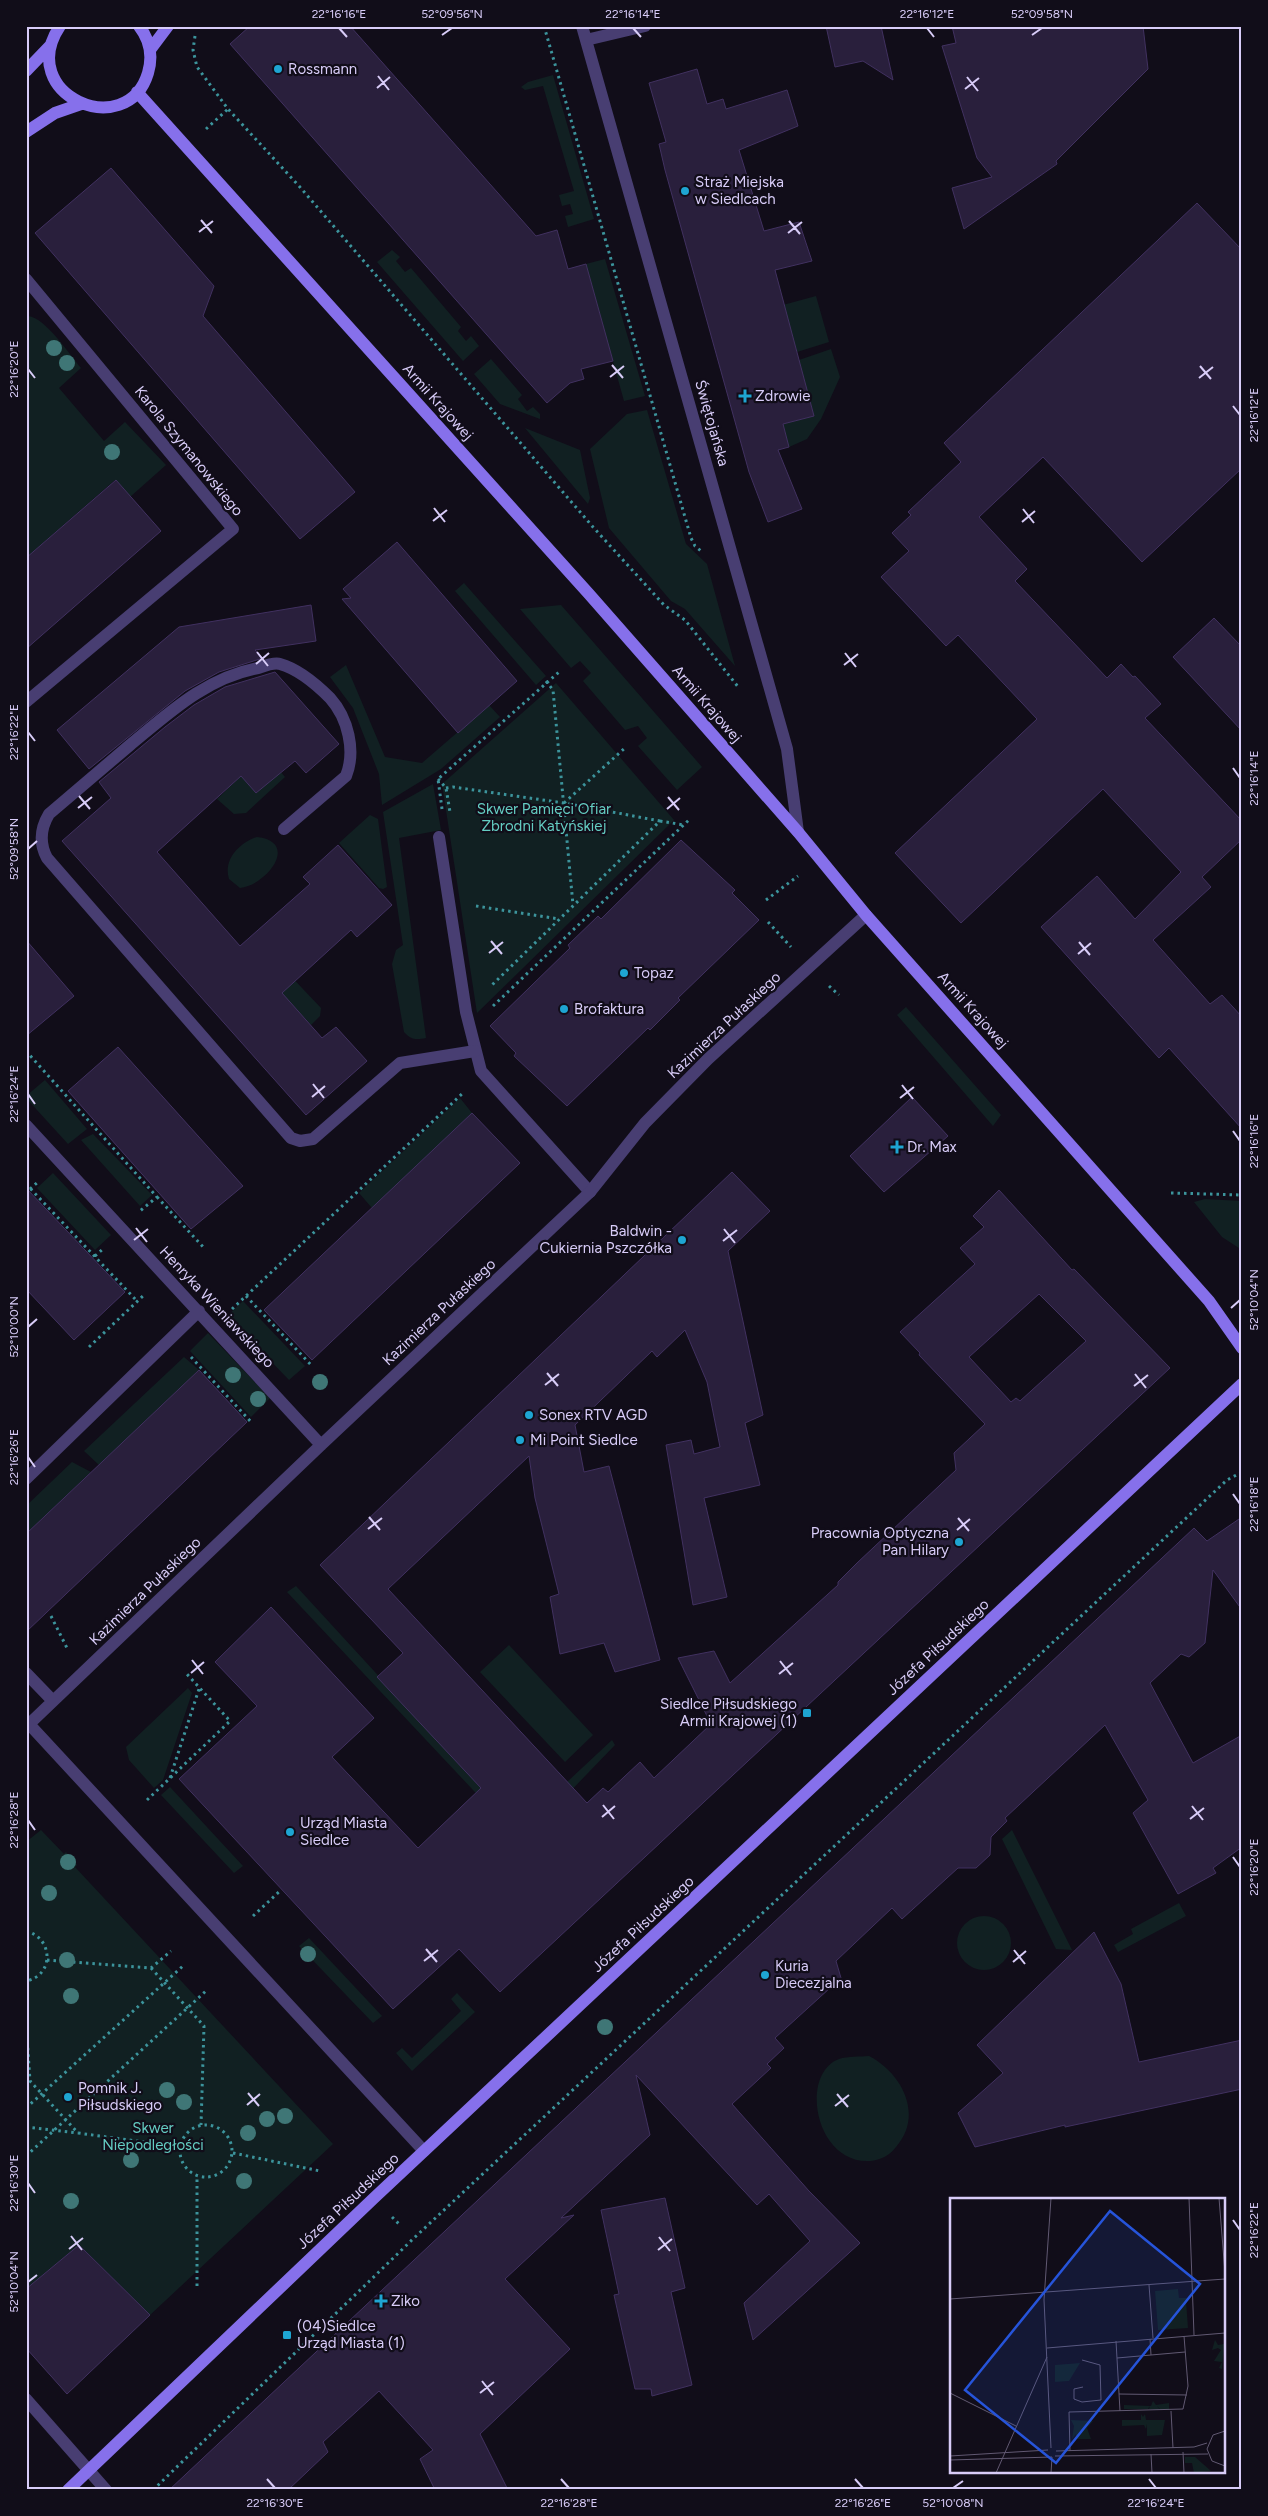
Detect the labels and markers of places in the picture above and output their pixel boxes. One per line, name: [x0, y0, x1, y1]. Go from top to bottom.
place label: Rossmann: [288, 60, 357, 78]
marker: Rossmann: [272, 63, 284, 75]
place label: Straż Miejska w Siedlcach: [695, 173, 784, 208]
marker: Straż Miejska w Siedlcach: [679, 185, 691, 197]
place label: Zdrowie: [755, 387, 810, 405]
marker: Zdrowie: [739, 390, 751, 402]
place label: Topaz: [634, 964, 674, 982]
marker: Topaz: [618, 967, 630, 979]
place label: Brofaktura: [574, 1000, 644, 1018]
marker: Brofaktura: [558, 1003, 570, 1015]
place label: Dr. Max: [907, 1138, 957, 1156]
marker: Dr. Max: [891, 1141, 903, 1153]
place label: Baldwin - Cukiernia Pszczółka: [539, 1222, 672, 1257]
marker: Baldwin - Cukiernia Pszczółka: [676, 1234, 688, 1246]
place label: Sonex RTV AGD: [539, 1406, 647, 1424]
marker: Sonex RTV AGD: [523, 1409, 535, 1421]
place label: Mi Point Siedlce: [530, 1431, 638, 1449]
marker: Mi Point Siedlce: [514, 1434, 526, 1446]
place label: Pracownia Optyczna Pan Hilary: [811, 1524, 949, 1559]
marker: Pracownia Optyczna Pan Hilary: [953, 1536, 965, 1548]
place label: Siedlce Piłsudskiego Armii Krajowej (1): [660, 1695, 797, 1730]
marker: Siedlce Piłsudskiego Armii Krajowej (1): [801, 1707, 813, 1719]
place label: Urząd Miasta Siedlce: [300, 1814, 387, 1849]
marker: Urząd Miasta Siedlce: [284, 1826, 296, 1838]
place label: Kuria Diecezjalna: [775, 1957, 852, 1992]
marker: Kuria Diecezjalna: [759, 1969, 771, 1981]
place label: Pomnik J. Piłsudskiego: [78, 2079, 162, 2114]
marker: Pomnik J. Piłsudskiego: [62, 2091, 74, 2103]
place label: Ziko: [391, 2292, 420, 2310]
marker: Ziko: [375, 2295, 387, 2307]
place label: (04)Siedlce Urząd Miasta (1): [297, 2317, 405, 2352]
marker: (04)Siedlce Urząd Miasta (1): [281, 2329, 293, 2341]

